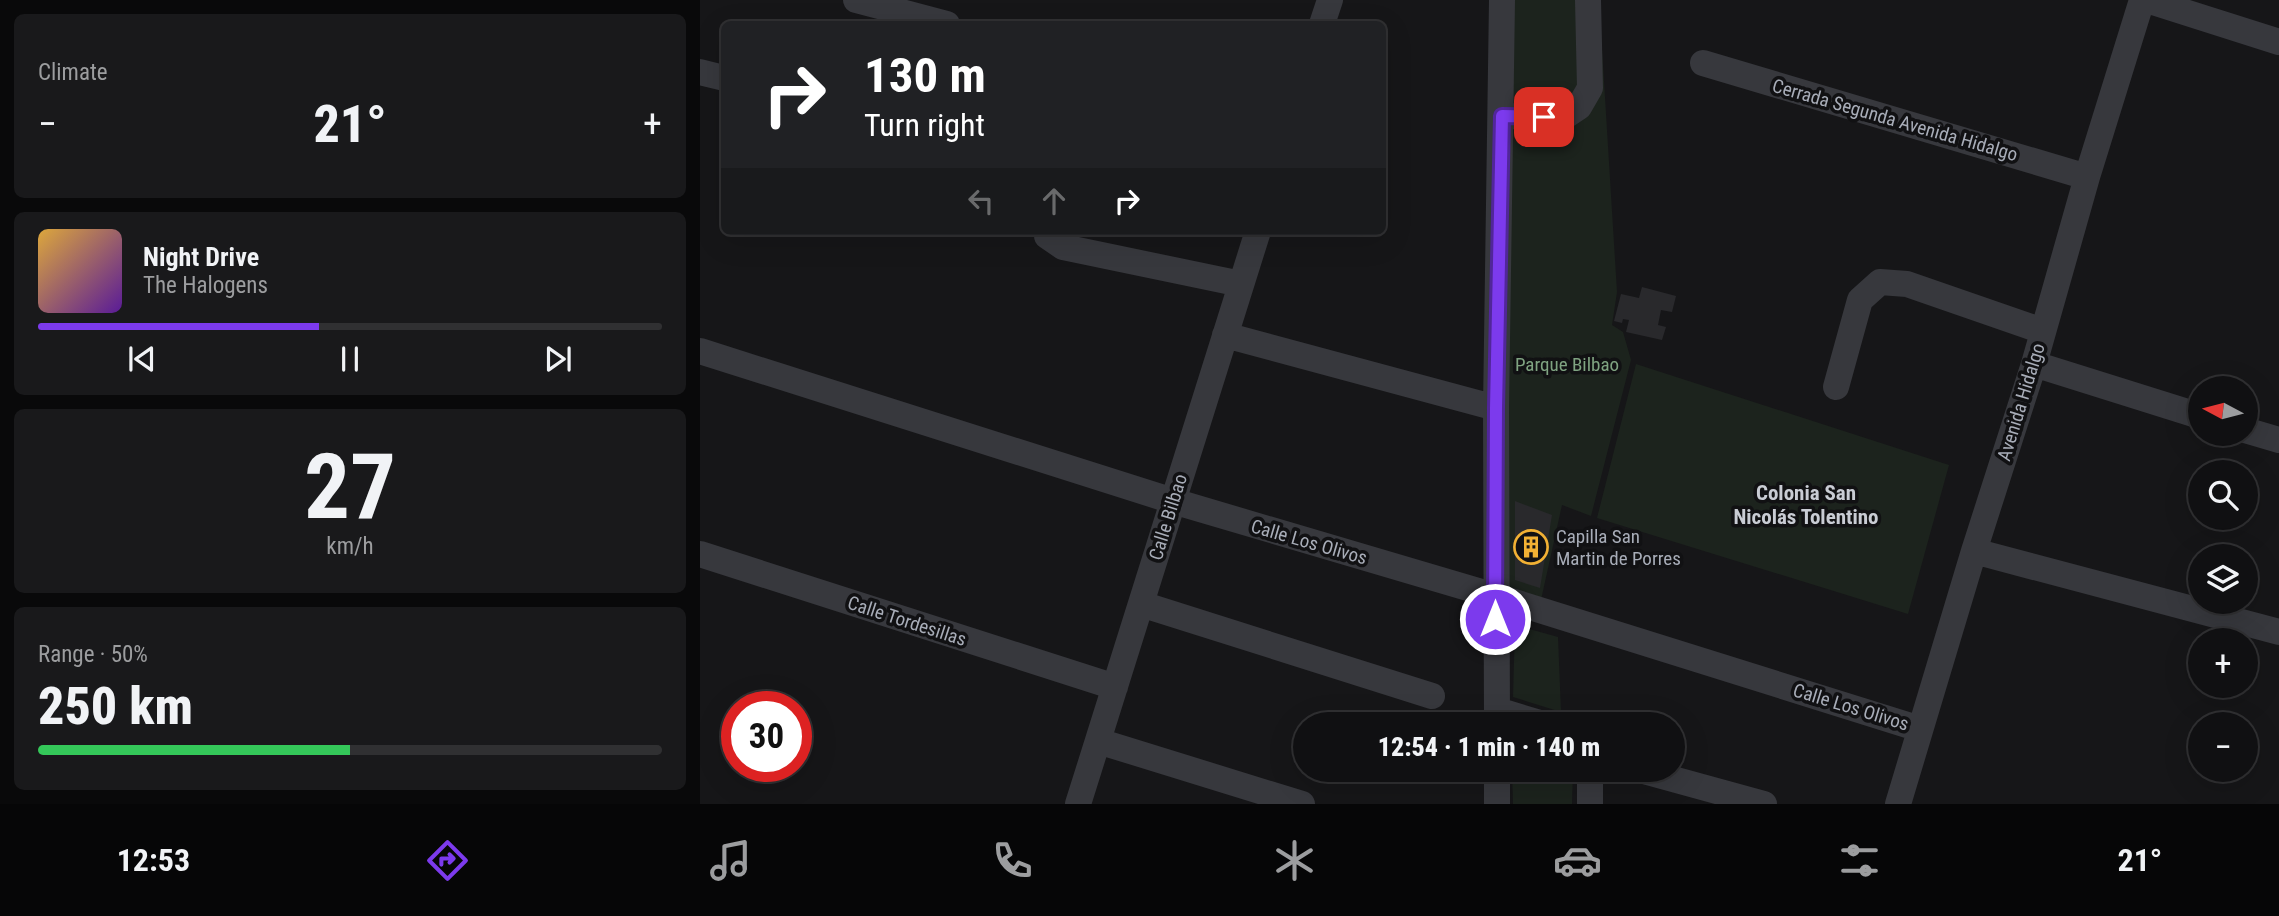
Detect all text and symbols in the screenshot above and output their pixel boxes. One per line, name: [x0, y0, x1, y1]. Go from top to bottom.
text: 130 m: [864, 47, 986, 104]
icon: right: [749, 49, 840, 140]
text: Climate: [38, 59, 108, 86]
street label: Cerrada Segunda Avenida Hidalgo: [1770, 74, 2020, 166]
pin: [1514, 87, 1574, 147]
text: 21°: [313, 94, 387, 155]
icon: arrive: [1525, 98, 1563, 136]
text: −: [38, 102, 57, 146]
text: +: [643, 102, 662, 146]
text: Turn right: [864, 106, 985, 144]
icon: left: [962, 182, 1000, 220]
icon: ahead: [1035, 182, 1073, 220]
icon: right: [1108, 182, 1146, 220]
text: Night Drive: [143, 242, 259, 272]
text: The Halogens: [143, 272, 268, 299]
icon: previous: [123, 340, 161, 378]
icon: pause: [331, 340, 369, 378]
icon: next: [539, 340, 577, 378]
street label: Avenida Hidalgo: [1992, 340, 2050, 464]
park label: Parque Bilbao: [1515, 353, 1619, 376]
north arrow: [2188, 376, 2258, 446]
map controls: [2188, 376, 2258, 782]
text: 27: [304, 434, 396, 540]
button: search: [2188, 460, 2258, 530]
street label: Calle Bilbao: [1144, 471, 1192, 563]
district label: Colonia San Nicolás Tolentino: [1733, 481, 1879, 529]
street label: Calle Los Olivos: [1248, 514, 1370, 570]
place label: Capilla San Martin de Porres: [1556, 525, 1681, 570]
building icon: Capilla San Martin de Porres: [1512, 528, 1550, 566]
text: km/h: [326, 533, 374, 560]
button: layers: [2188, 544, 2258, 614]
position arrow: [1458, 582, 1532, 656]
street label: Calle Tordesillas: [845, 591, 969, 651]
button: +: [2188, 628, 2258, 698]
text: Range · 50%: [38, 641, 148, 668]
text: 250 km: [38, 676, 193, 737]
street label: Calle Los Olivos: [1790, 678, 1912, 736]
speed limit sign: 30: [721, 691, 812, 782]
button: −: [2188, 712, 2258, 782]
text: 12:54 · 1 min · 140 m: [1378, 732, 1600, 762]
icon: directions: [423, 836, 472, 885]
icon: music: [706, 836, 755, 885]
icon: phone: [988, 836, 1037, 885]
icon: climate: [1270, 836, 1319, 885]
icon: car: [1553, 836, 1602, 885]
icon: filters: [1835, 836, 1884, 885]
text: 12:53: [117, 841, 190, 879]
text: 21°: [2118, 841, 2162, 879]

